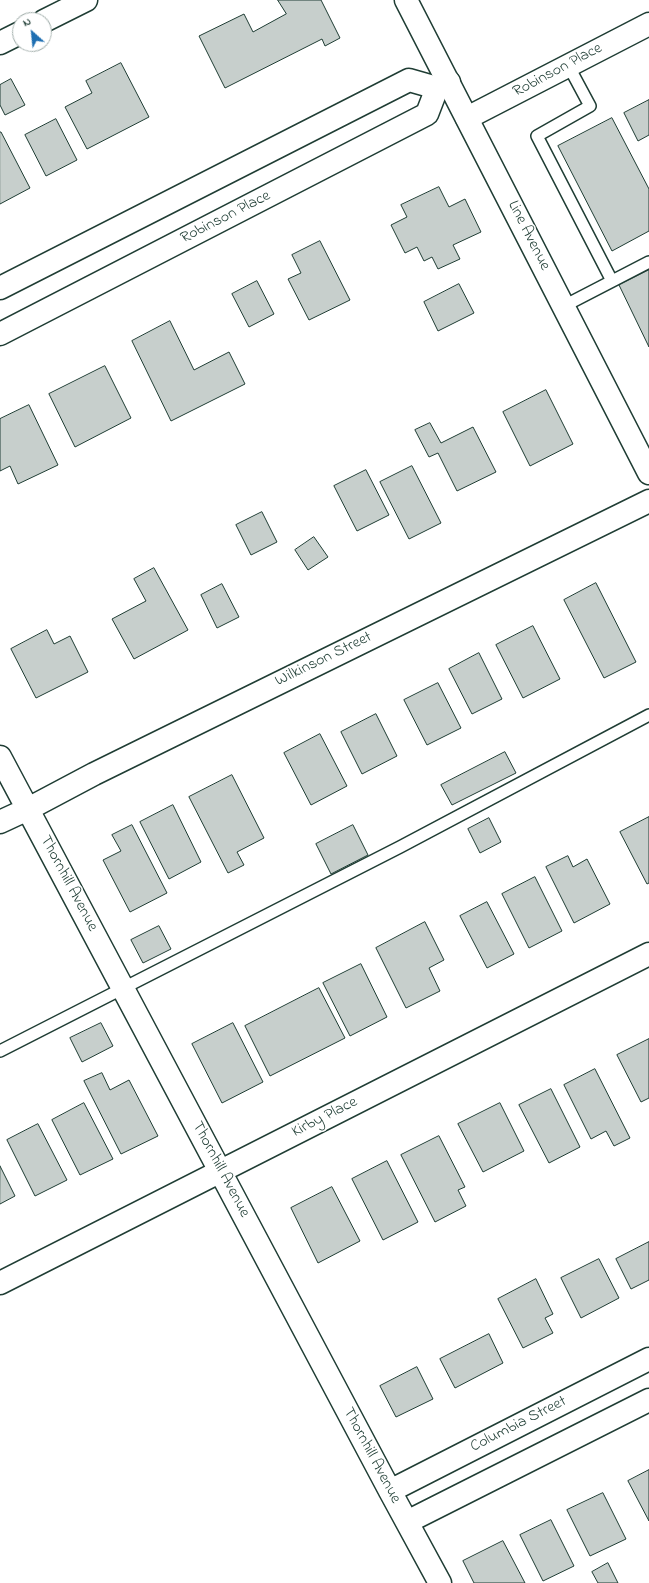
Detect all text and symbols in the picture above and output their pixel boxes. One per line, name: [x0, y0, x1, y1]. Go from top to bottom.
north arrow: [12, 12, 52, 52]
text: N: [20, 13, 34, 31]
street label: Robinson Place: [510, 39, 606, 103]
street label: Robinson Place: [178, 187, 274, 249]
street label: Line Avenue: [502, 198, 554, 274]
street label: Wilkinson Street: [273, 628, 375, 692]
street label: Thornhill Avenue: [35, 833, 101, 935]
street label: Kirby Place: [289, 1093, 361, 1143]
street label: Thornhill Avenue: [187, 1119, 253, 1221]
street label: Columbia Street: [468, 1393, 570, 1457]
street label: Thornhill Avenue: [338, 1405, 404, 1507]

